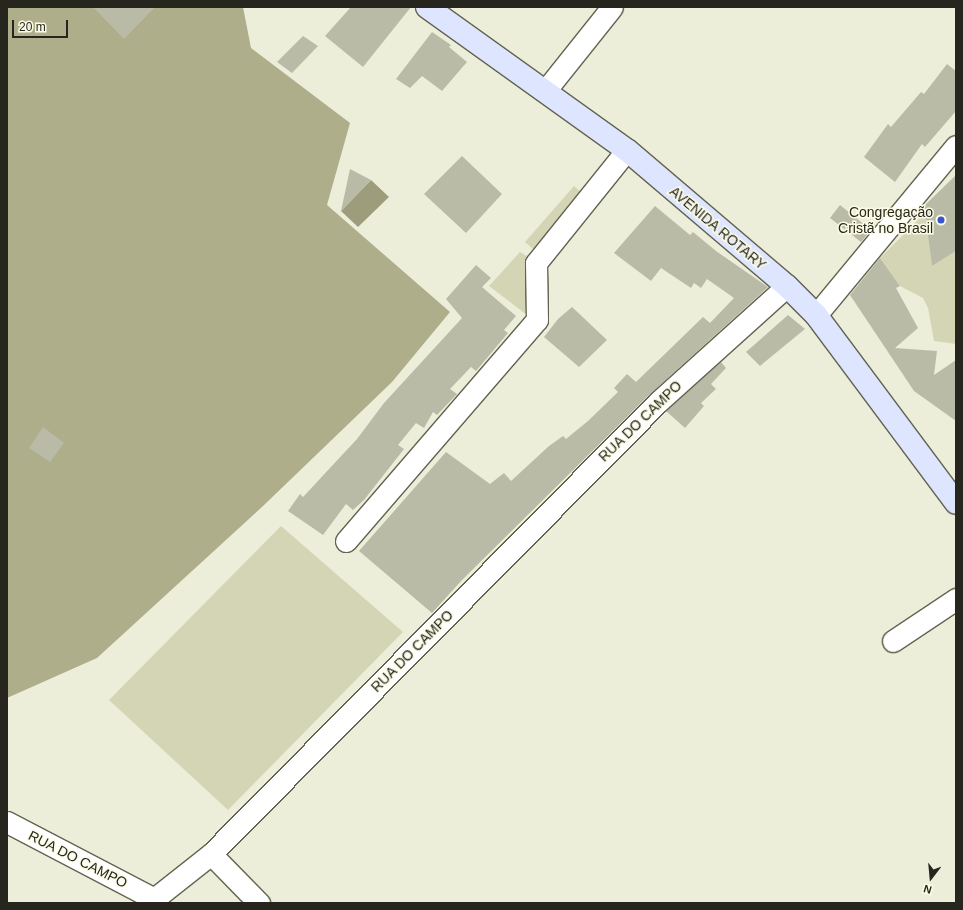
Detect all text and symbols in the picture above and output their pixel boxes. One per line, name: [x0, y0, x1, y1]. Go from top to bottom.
scale bar: [14, 12, 70, 38]
text: 20 m: [19, 20, 46, 34]
street label: AVENIDA ROTARY: [666, 183, 770, 273]
place label: Congregação Cristã no Brasil: [838, 204, 933, 236]
marker: Congregação Cristã no Brasil: [936, 215, 946, 225]
street label: RUA DO CAMPO: [595, 377, 685, 465]
street label: RUA DO CAMPO: [367, 606, 457, 696]
street label: RUA DO CAMPO: [25, 827, 131, 891]
north arrow: [911, 858, 951, 898]
text: N: [922, 883, 933, 896]

